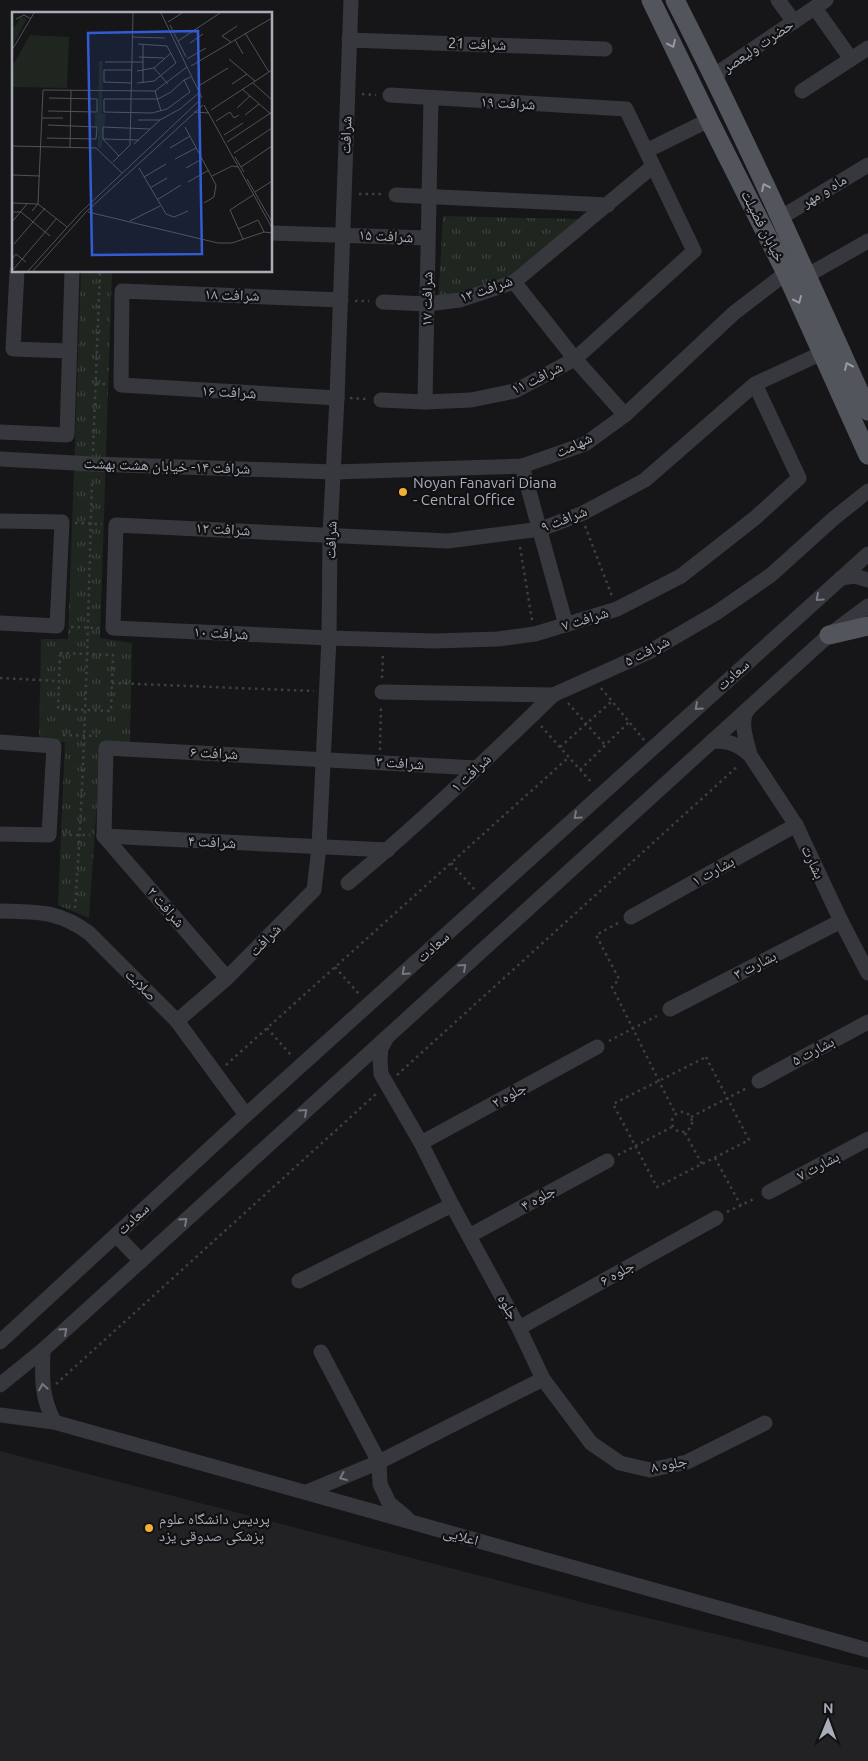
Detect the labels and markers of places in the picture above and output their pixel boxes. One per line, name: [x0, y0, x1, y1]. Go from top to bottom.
place label: Noyan Fanavari Diana - Central Office: [413, 474, 557, 508]
marker: Noyan Fanavari Diana - Central Office: [397, 486, 409, 498]
place label: پردیس دانشگاه علوم پزشکی صدوقی یزد: [159, 1510, 270, 1546]
marker: پردیس دانشگاه علوم پزشکی صدوقی یزد: [143, 1522, 155, 1534]

